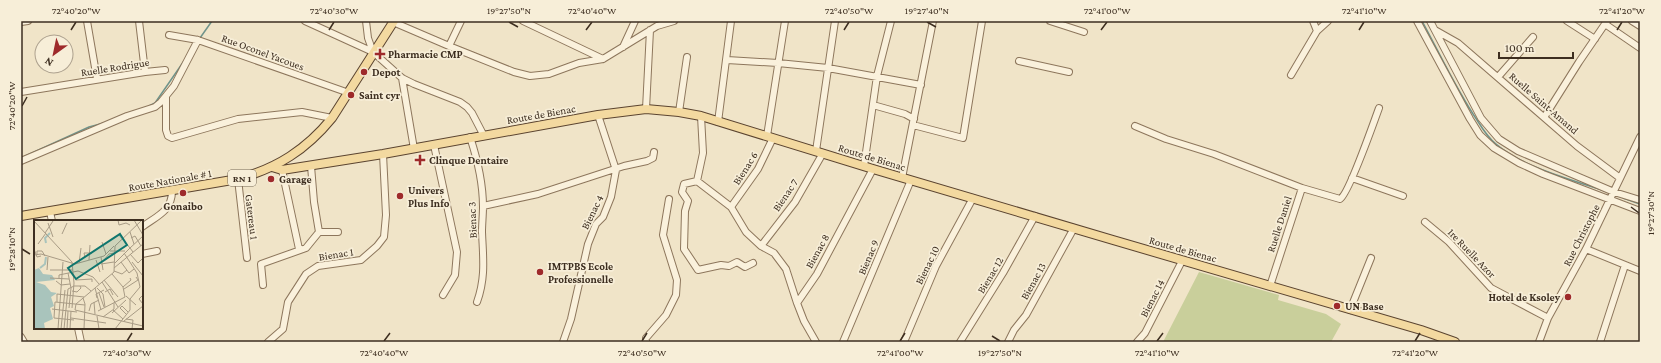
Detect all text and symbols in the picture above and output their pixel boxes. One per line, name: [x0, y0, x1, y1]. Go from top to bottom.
text: 72°40'20"W: [52, 5, 101, 16]
text: 72°40'30"W: [310, 5, 359, 16]
text: 19°27'50"N: [487, 5, 531, 16]
text: 72°40'40"W: [568, 5, 617, 16]
text: 72°40'50"W: [825, 5, 874, 16]
text: 19°27'40"N: [905, 5, 950, 16]
text: 72°41'00"W: [1084, 5, 1131, 16]
text: 72°41'10"W: [1342, 5, 1387, 16]
text: 72°41'20"W: [1599, 5, 1646, 16]
street label: Rue Oconel Yacoues: [220, 31, 306, 73]
north arrow: [34, 34, 74, 74]
scale bar: [1499, 34, 1573, 60]
text: 100 m: [1505, 41, 1535, 55]
place label: Pharmacie CMP: [388, 48, 463, 60]
marker: Pharmacie CMP: [375, 49, 385, 59]
text: N: [42, 55, 55, 69]
street label: Ruelle Rodrigue: [80, 56, 150, 79]
place label: Depot: [372, 66, 400, 78]
marker: Depot: [359, 67, 369, 77]
street label: Ruelle Saint-Amand: [1507, 70, 1581, 136]
text: 72°40'20"W: [6, 81, 17, 130]
place label: Saint cyr: [359, 89, 401, 101]
marker: Saint cyr: [346, 90, 356, 100]
street label: Route de Bienac: [506, 102, 577, 126]
street label: Route de Bienac: [837, 141, 907, 173]
street label: Bienac 6: [730, 149, 760, 187]
marker: Clinque Dentaire: [414, 154, 426, 166]
place label: Clinque Dentaire: [429, 154, 508, 166]
street label: Route Nationale # 1: [128, 167, 213, 193]
road number: RN 1: [228, 170, 256, 186]
place label: Garage: [279, 173, 312, 185]
marker: Garage: [266, 174, 276, 184]
street label: Bienac 7: [770, 177, 800, 213]
place label: Univers Plus Info: [408, 184, 450, 209]
marker: Gonaibo: [178, 188, 188, 198]
text: 19°27'30"N: [1645, 190, 1656, 235]
marker: Univers Plus Info: [395, 191, 405, 201]
street label: Bienac 4: [579, 192, 606, 231]
street label: Gatereau 1: [243, 194, 261, 241]
street label: Ruelle Daniel: [1264, 194, 1294, 254]
place label: Gonaibo: [163, 200, 203, 212]
street label: Bienac 3: [465, 202, 479, 238]
street label: Rue Christophe: [1560, 202, 1603, 268]
inset map: [34, 220, 143, 329]
street label: 1re Ruelle Azor: [1446, 226, 1499, 280]
text: 19°28'10"N: [6, 227, 17, 271]
street label: Bienac 8: [803, 232, 831, 270]
street label: Route de Bienac: [1148, 234, 1219, 264]
street label: Bienac 9: [855, 238, 881, 276]
street label: Bienac 10: [913, 244, 941, 286]
street label: Bienac 1: [318, 245, 355, 263]
street label: Bienac 12: [974, 255, 1006, 295]
place label: IMTPBS Ecole Professionelle: [548, 260, 613, 285]
street label: Bienac 13: [1018, 260, 1048, 302]
marker: IMTPBS Ecole Professionelle: [535, 267, 545, 277]
street label: Bienac 14: [1137, 277, 1167, 319]
place label: Hotel de Ksoley: [1488, 291, 1561, 303]
marker: Hotel de Ksoley: [1563, 292, 1573, 302]
place label: UN Base: [1345, 300, 1384, 312]
marker: UN Base: [1332, 301, 1342, 311]
text: 72°40'30"W: [103, 347, 152, 358]
text: 72°40'40"W: [360, 347, 409, 358]
text: 72°40'50"W: [618, 347, 667, 358]
text: 72°41'00"W: [877, 347, 924, 358]
text: 19°27'50"N: [978, 347, 1022, 358]
text: 72°41'10"W: [1135, 347, 1180, 358]
text: 72°41'20"W: [1392, 347, 1439, 358]

